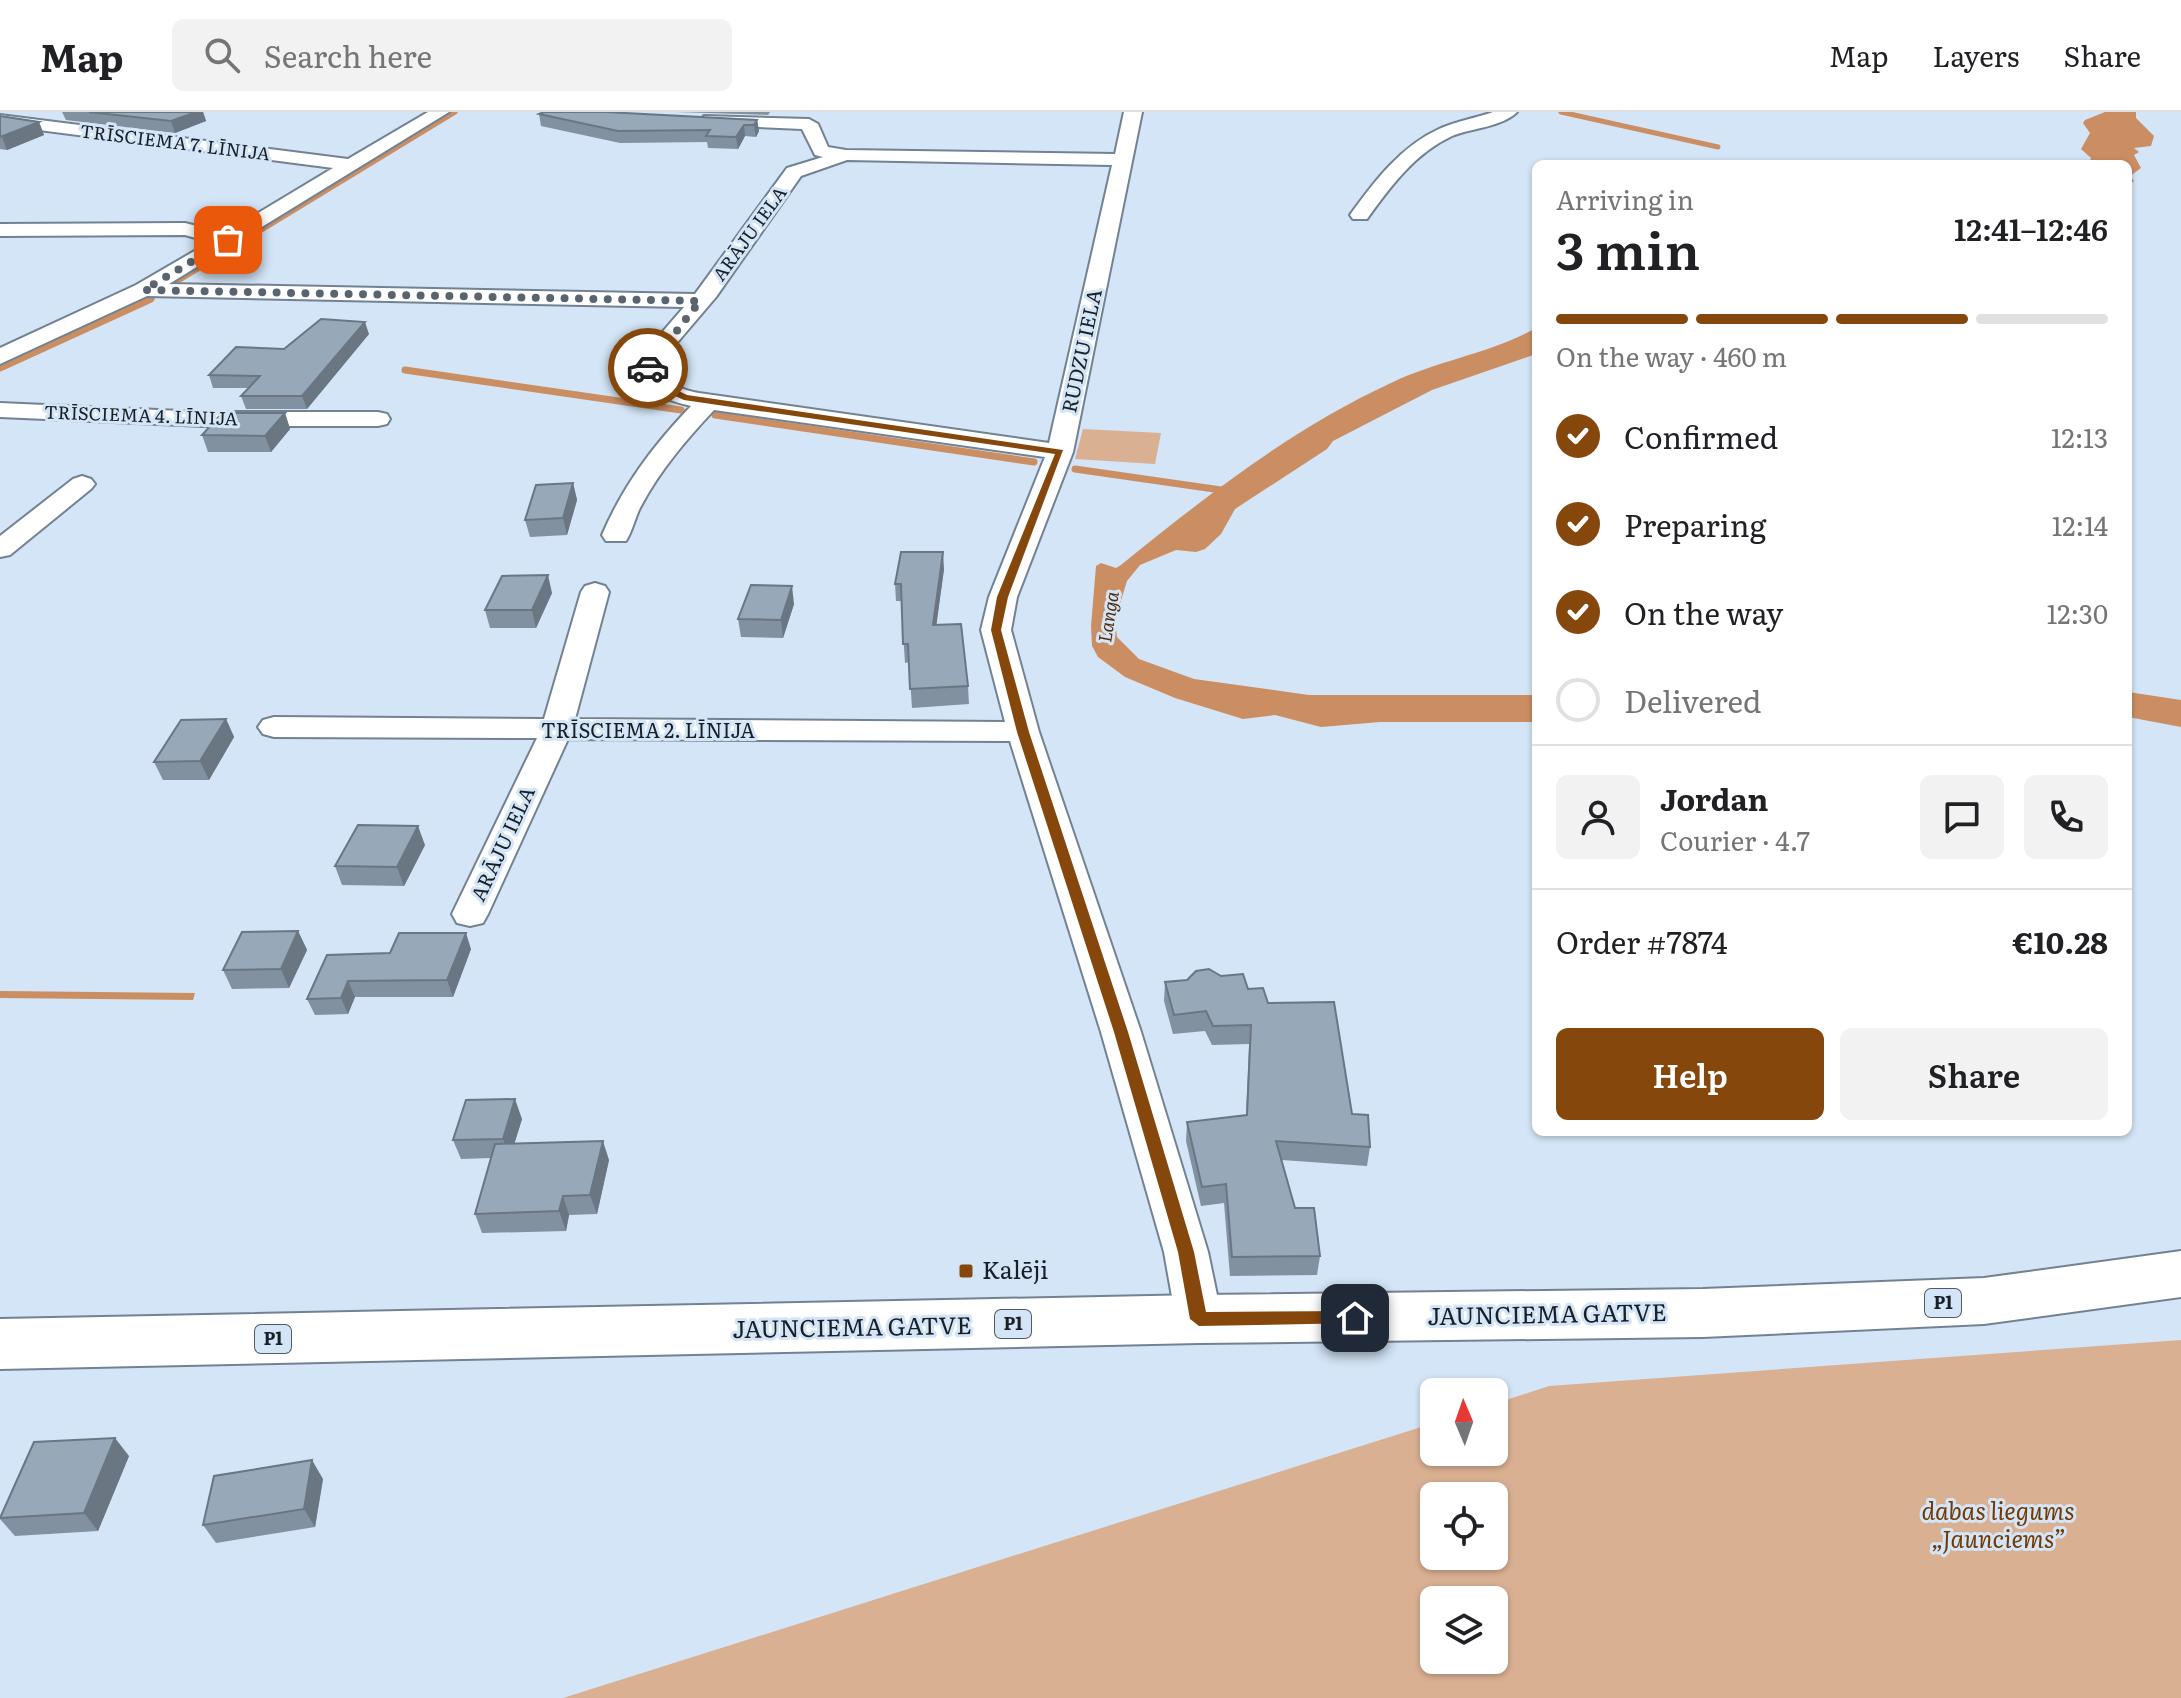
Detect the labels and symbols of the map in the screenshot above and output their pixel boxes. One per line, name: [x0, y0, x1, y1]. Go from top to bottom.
street label: TRĪSCIEMA 7. LĪNIJA: [79, 116, 272, 167]
street label: ARĀJU IELA: [705, 180, 792, 286]
pin: [194, 206, 262, 274]
street label: RUDZU IELA: [1052, 286, 1108, 415]
courier: [608, 328, 688, 408]
street label: TRĪSCIEMA 4. LĪNIJA: [44, 398, 238, 431]
water label: Langa: [1090, 589, 1125, 644]
street label: TRĪSCIEMA 2. LĪNIJA: [541, 714, 755, 744]
street label: ARĀJU IELA: [461, 781, 541, 906]
place label: Kalēji: [982, 1251, 1048, 1286]
marker: Kalēji: [957, 1262, 975, 1280]
pin: [1321, 1284, 1389, 1352]
road number: P1: [1925, 1289, 1961, 1317]
street label: JAUNCIEMA GATVE: [1427, 1293, 1667, 1332]
street label: JAUNCIEMA GATVE: [732, 1306, 972, 1345]
road number: P1: [995, 1310, 1031, 1338]
road number: P1: [255, 1325, 291, 1353]
north arrow: [1420, 1378, 1508, 1466]
park label: dabas liegums „Jaunciems”: [1922, 1492, 2075, 1555]

